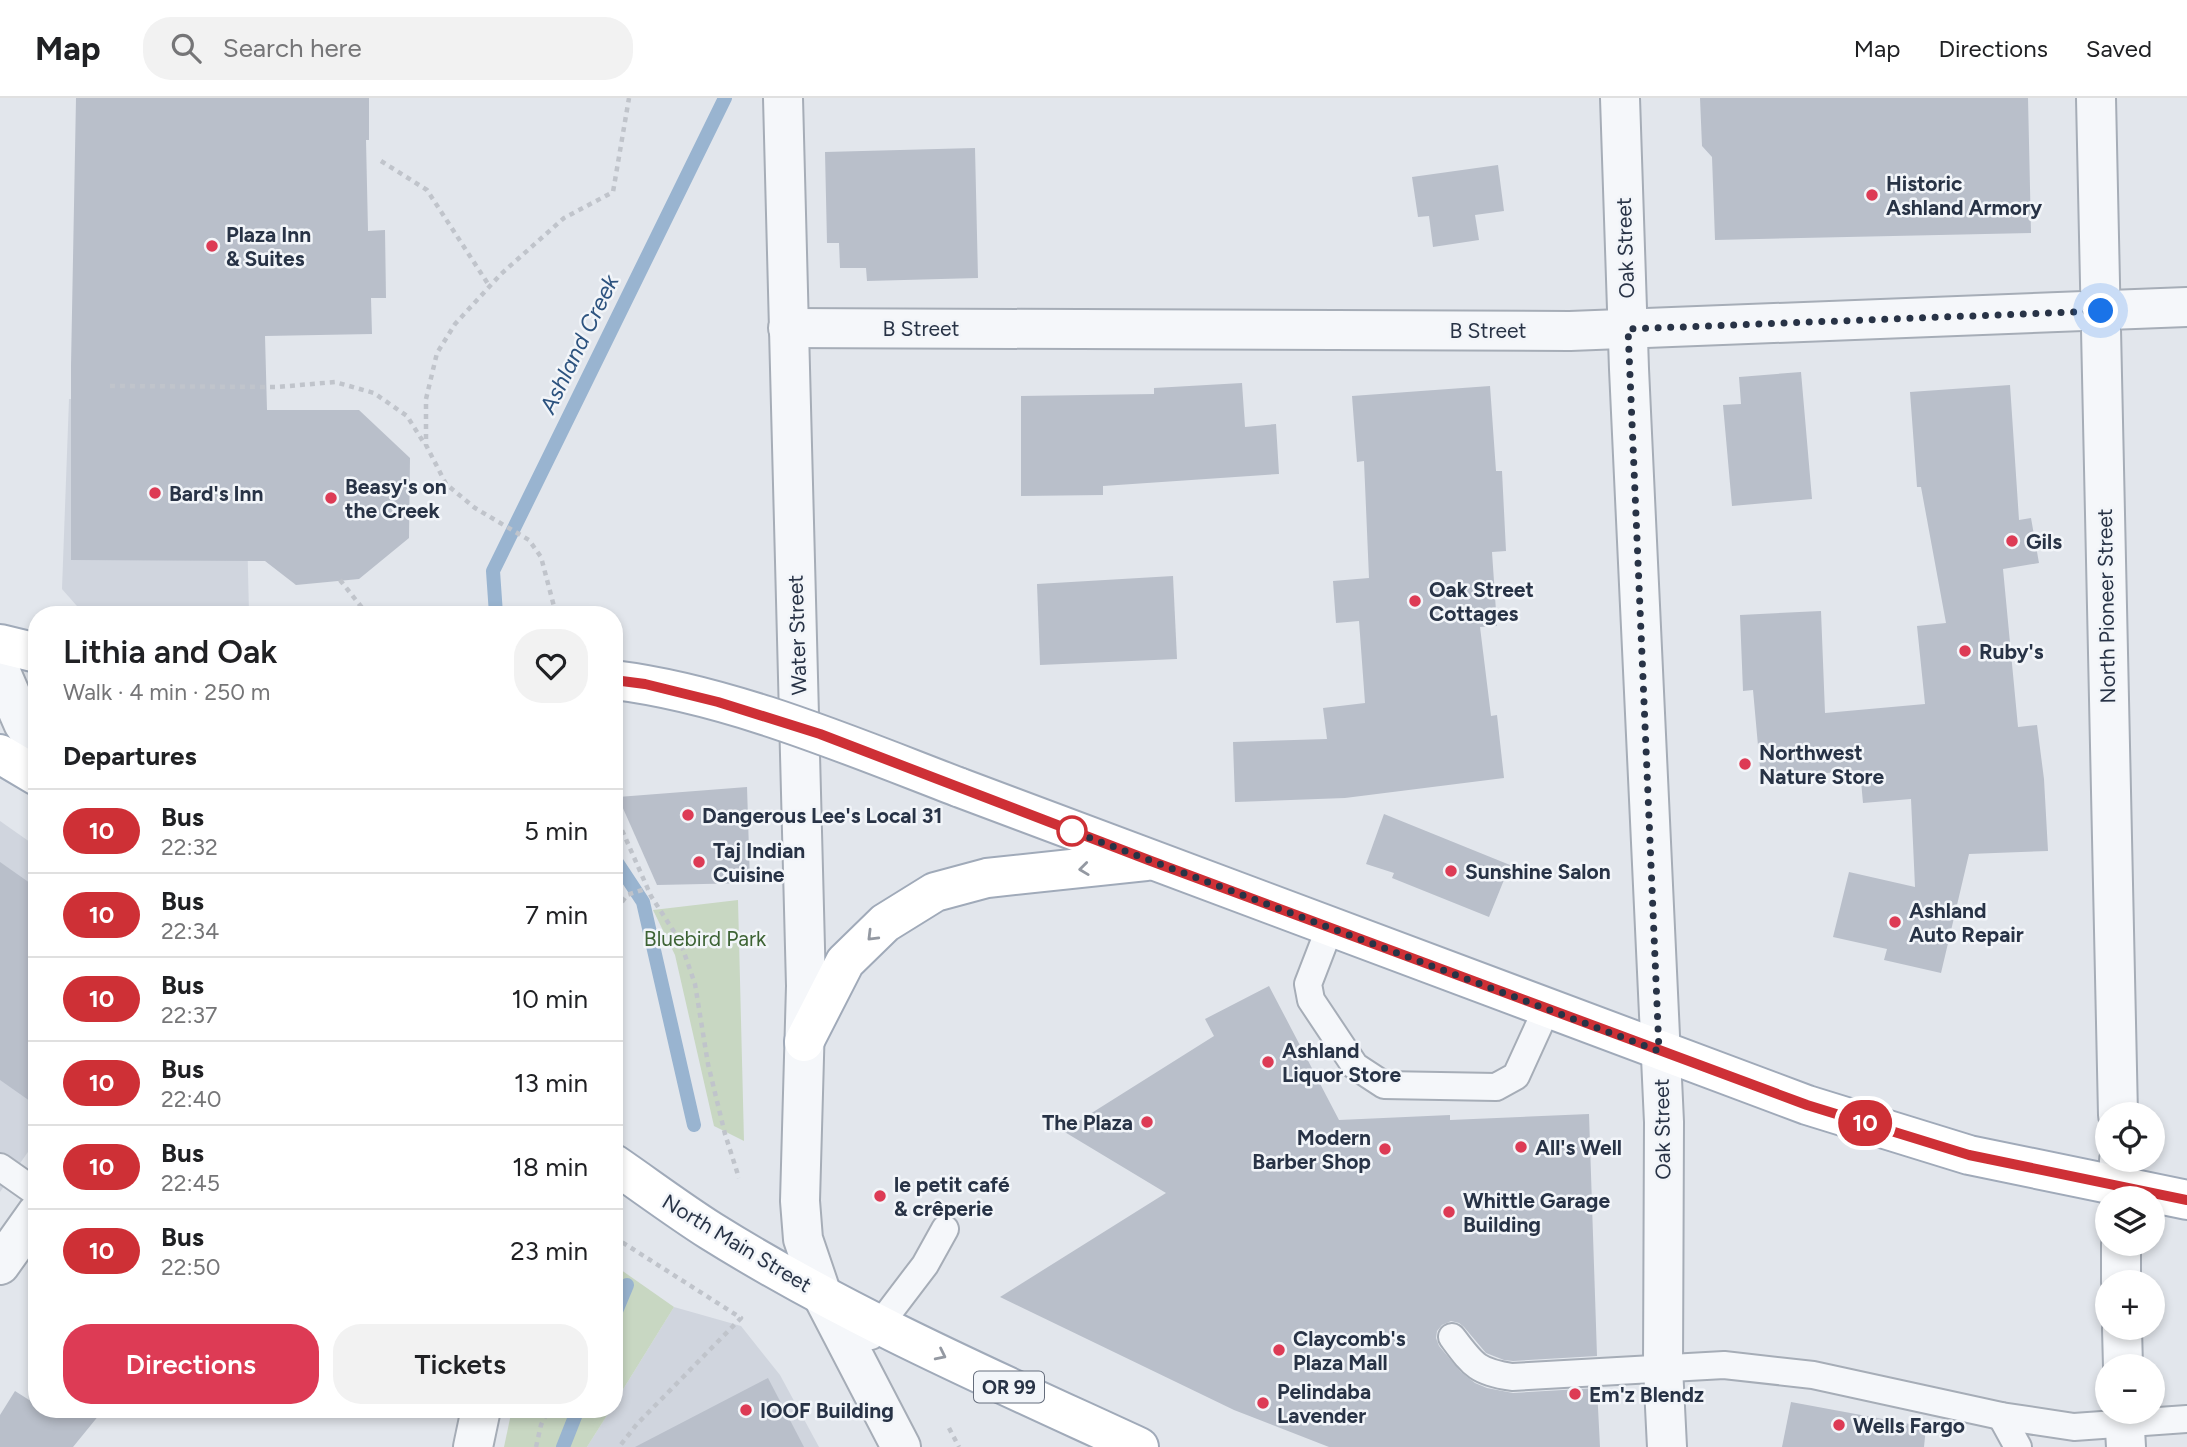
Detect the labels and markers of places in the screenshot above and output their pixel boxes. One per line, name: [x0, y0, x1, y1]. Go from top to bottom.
place label: Historic Ashland Armory: [1886, 171, 2043, 220]
marker: Historic Ashland Armory: [1864, 187, 1880, 203]
place label: Plaza Inn & Suites: [226, 222, 311, 271]
marker: Plaza Inn & Suites: [204, 238, 220, 254]
place label: Beasy's on the Creek: [345, 474, 447, 523]
place label: Bard's Inn: [169, 481, 263, 506]
marker: Bard's Inn: [147, 485, 163, 501]
marker: Beasy's on the Creek: [323, 490, 339, 506]
place label: Gils: [2026, 529, 2062, 554]
marker: Gils: [2004, 533, 2020, 549]
place label: Oak Street Cottages: [1429, 577, 1534, 626]
marker: Oak Street Cottages: [1407, 593, 1423, 609]
place label: Ruby's: [1979, 639, 2044, 664]
marker: Ruby's: [1957, 643, 1973, 659]
place label: Northwest Nature Store: [1759, 740, 1885, 789]
marker: Northwest Nature Store: [1737, 756, 1753, 772]
place label: Dangerous Lee's Local 31: [702, 803, 942, 828]
marker: Dangerous Lee's Local 31: [680, 807, 696, 823]
unlabelled marker: [1057, 816, 1087, 846]
place label: Taj Indian Cuisine: [713, 838, 805, 887]
marker: Taj Indian Cuisine: [691, 854, 707, 870]
place label: Sunshine Salon: [1465, 859, 1611, 884]
marker: Sunshine Salon: [1443, 863, 1459, 879]
place label: Ashland Auto Repair: [1909, 898, 2024, 947]
marker: Ashland Auto Repair: [1887, 914, 1903, 930]
place label: Ashland Liquor Store: [1282, 1038, 1401, 1087]
marker: Ashland Liquor Store: [1260, 1054, 1276, 1070]
place label: The Plaza: [1042, 1110, 1133, 1135]
marker: The Plaza: [1139, 1114, 1155, 1130]
place label: Modern Barber Shop: [1252, 1125, 1371, 1174]
place label: All's Well: [1535, 1135, 1622, 1160]
marker: All's Well: [1513, 1139, 1529, 1155]
marker: Modern Barber Shop: [1377, 1141, 1393, 1157]
place label: le petit café & crêperie: [894, 1172, 1010, 1221]
marker: le petit café & crêperie: [872, 1188, 888, 1204]
place label: Whittle Garage Building: [1463, 1188, 1610, 1237]
marker: Whittle Garage Building: [1441, 1204, 1457, 1220]
place label: Claycomb's Plaza Mall: [1293, 1326, 1406, 1375]
marker: Claycomb's Plaza Mall: [1271, 1342, 1287, 1358]
place label: Pelindaba Lavender: [1277, 1379, 1371, 1428]
place label: Em'z Blendz: [1589, 1382, 1704, 1407]
marker: Em'z Blendz: [1567, 1386, 1583, 1402]
marker: Pelindaba Lavender: [1255, 1395, 1271, 1411]
place label: IOOF Building: [760, 1398, 894, 1423]
marker: IOOF Building: [738, 1402, 754, 1418]
place label: Wells Fargo: [1853, 1413, 1965, 1438]
marker: Wells Fargo: [1831, 1417, 1847, 1433]

